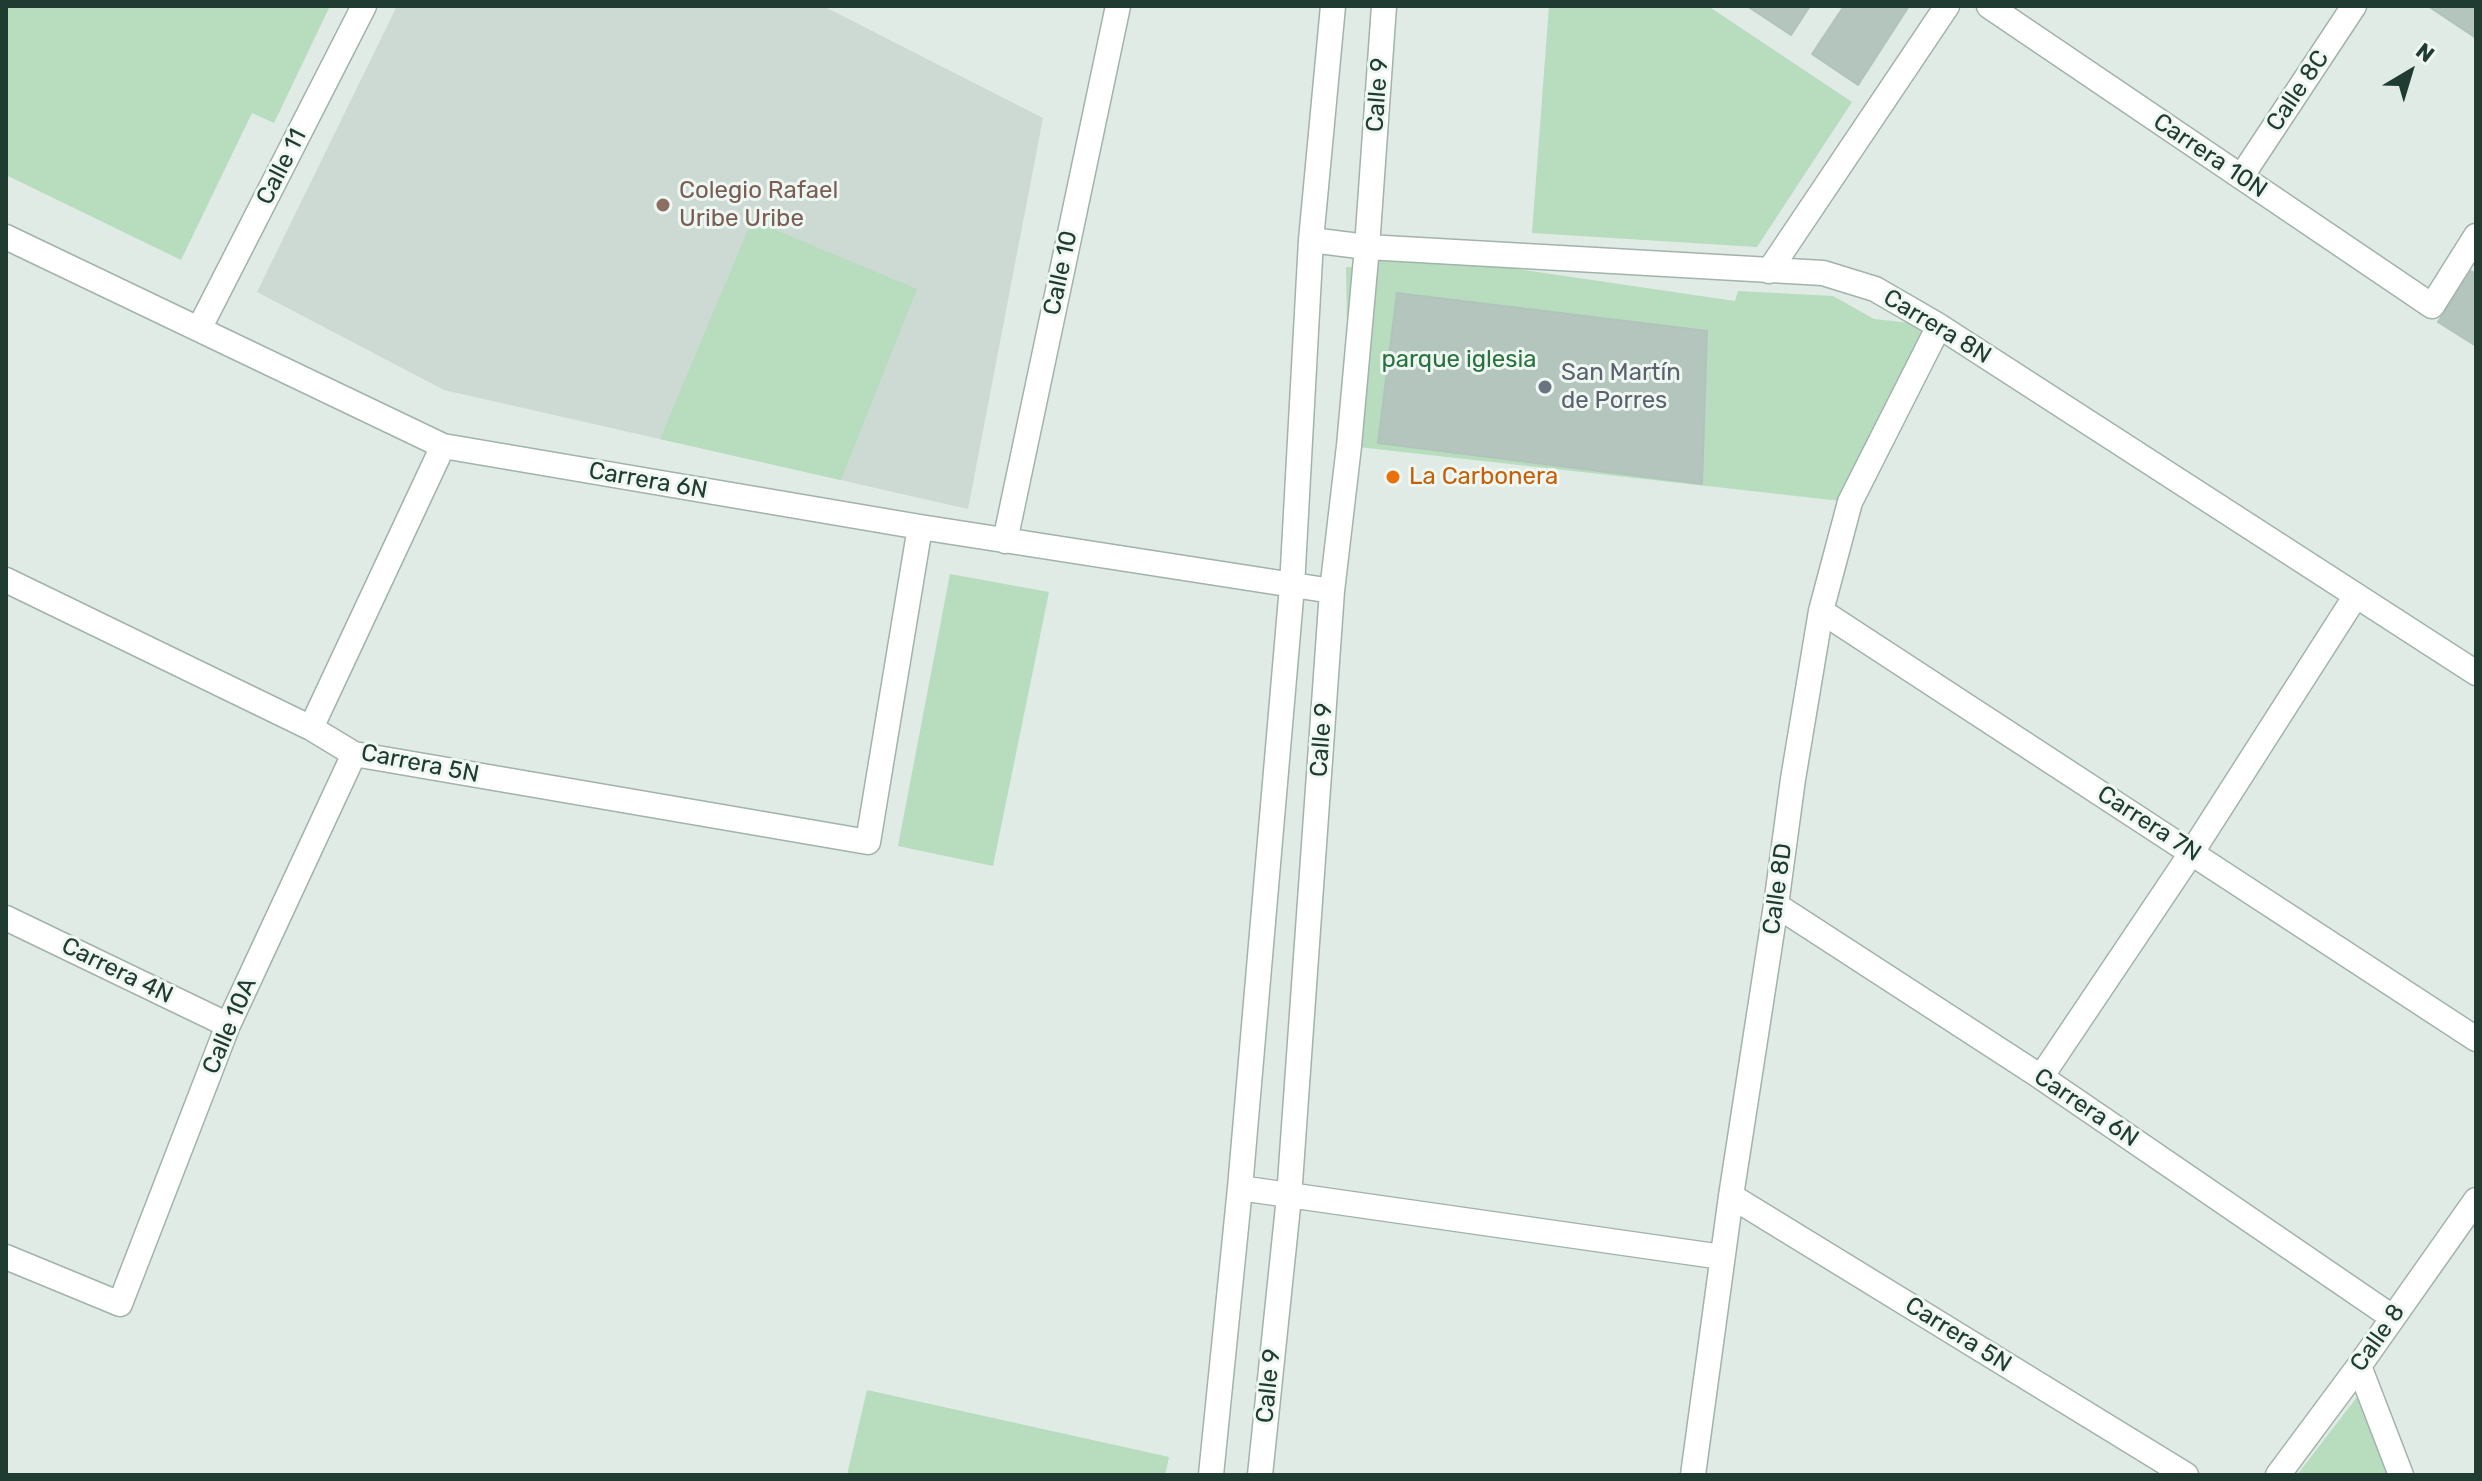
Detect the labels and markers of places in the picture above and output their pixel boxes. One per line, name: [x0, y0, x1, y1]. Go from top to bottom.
place label: Colegio Rafael Uribe Uribe: [679, 177, 838, 233]
marker: Colegio Rafael Uribe Uribe: [654, 196, 672, 214]
place label: San Martín de Porres: [1561, 359, 1681, 415]
marker: San Martín de Porres: [1536, 378, 1554, 396]
place label: La Carbonera: [1409, 463, 1558, 491]
marker: La Carbonera: [1384, 468, 1402, 486]

